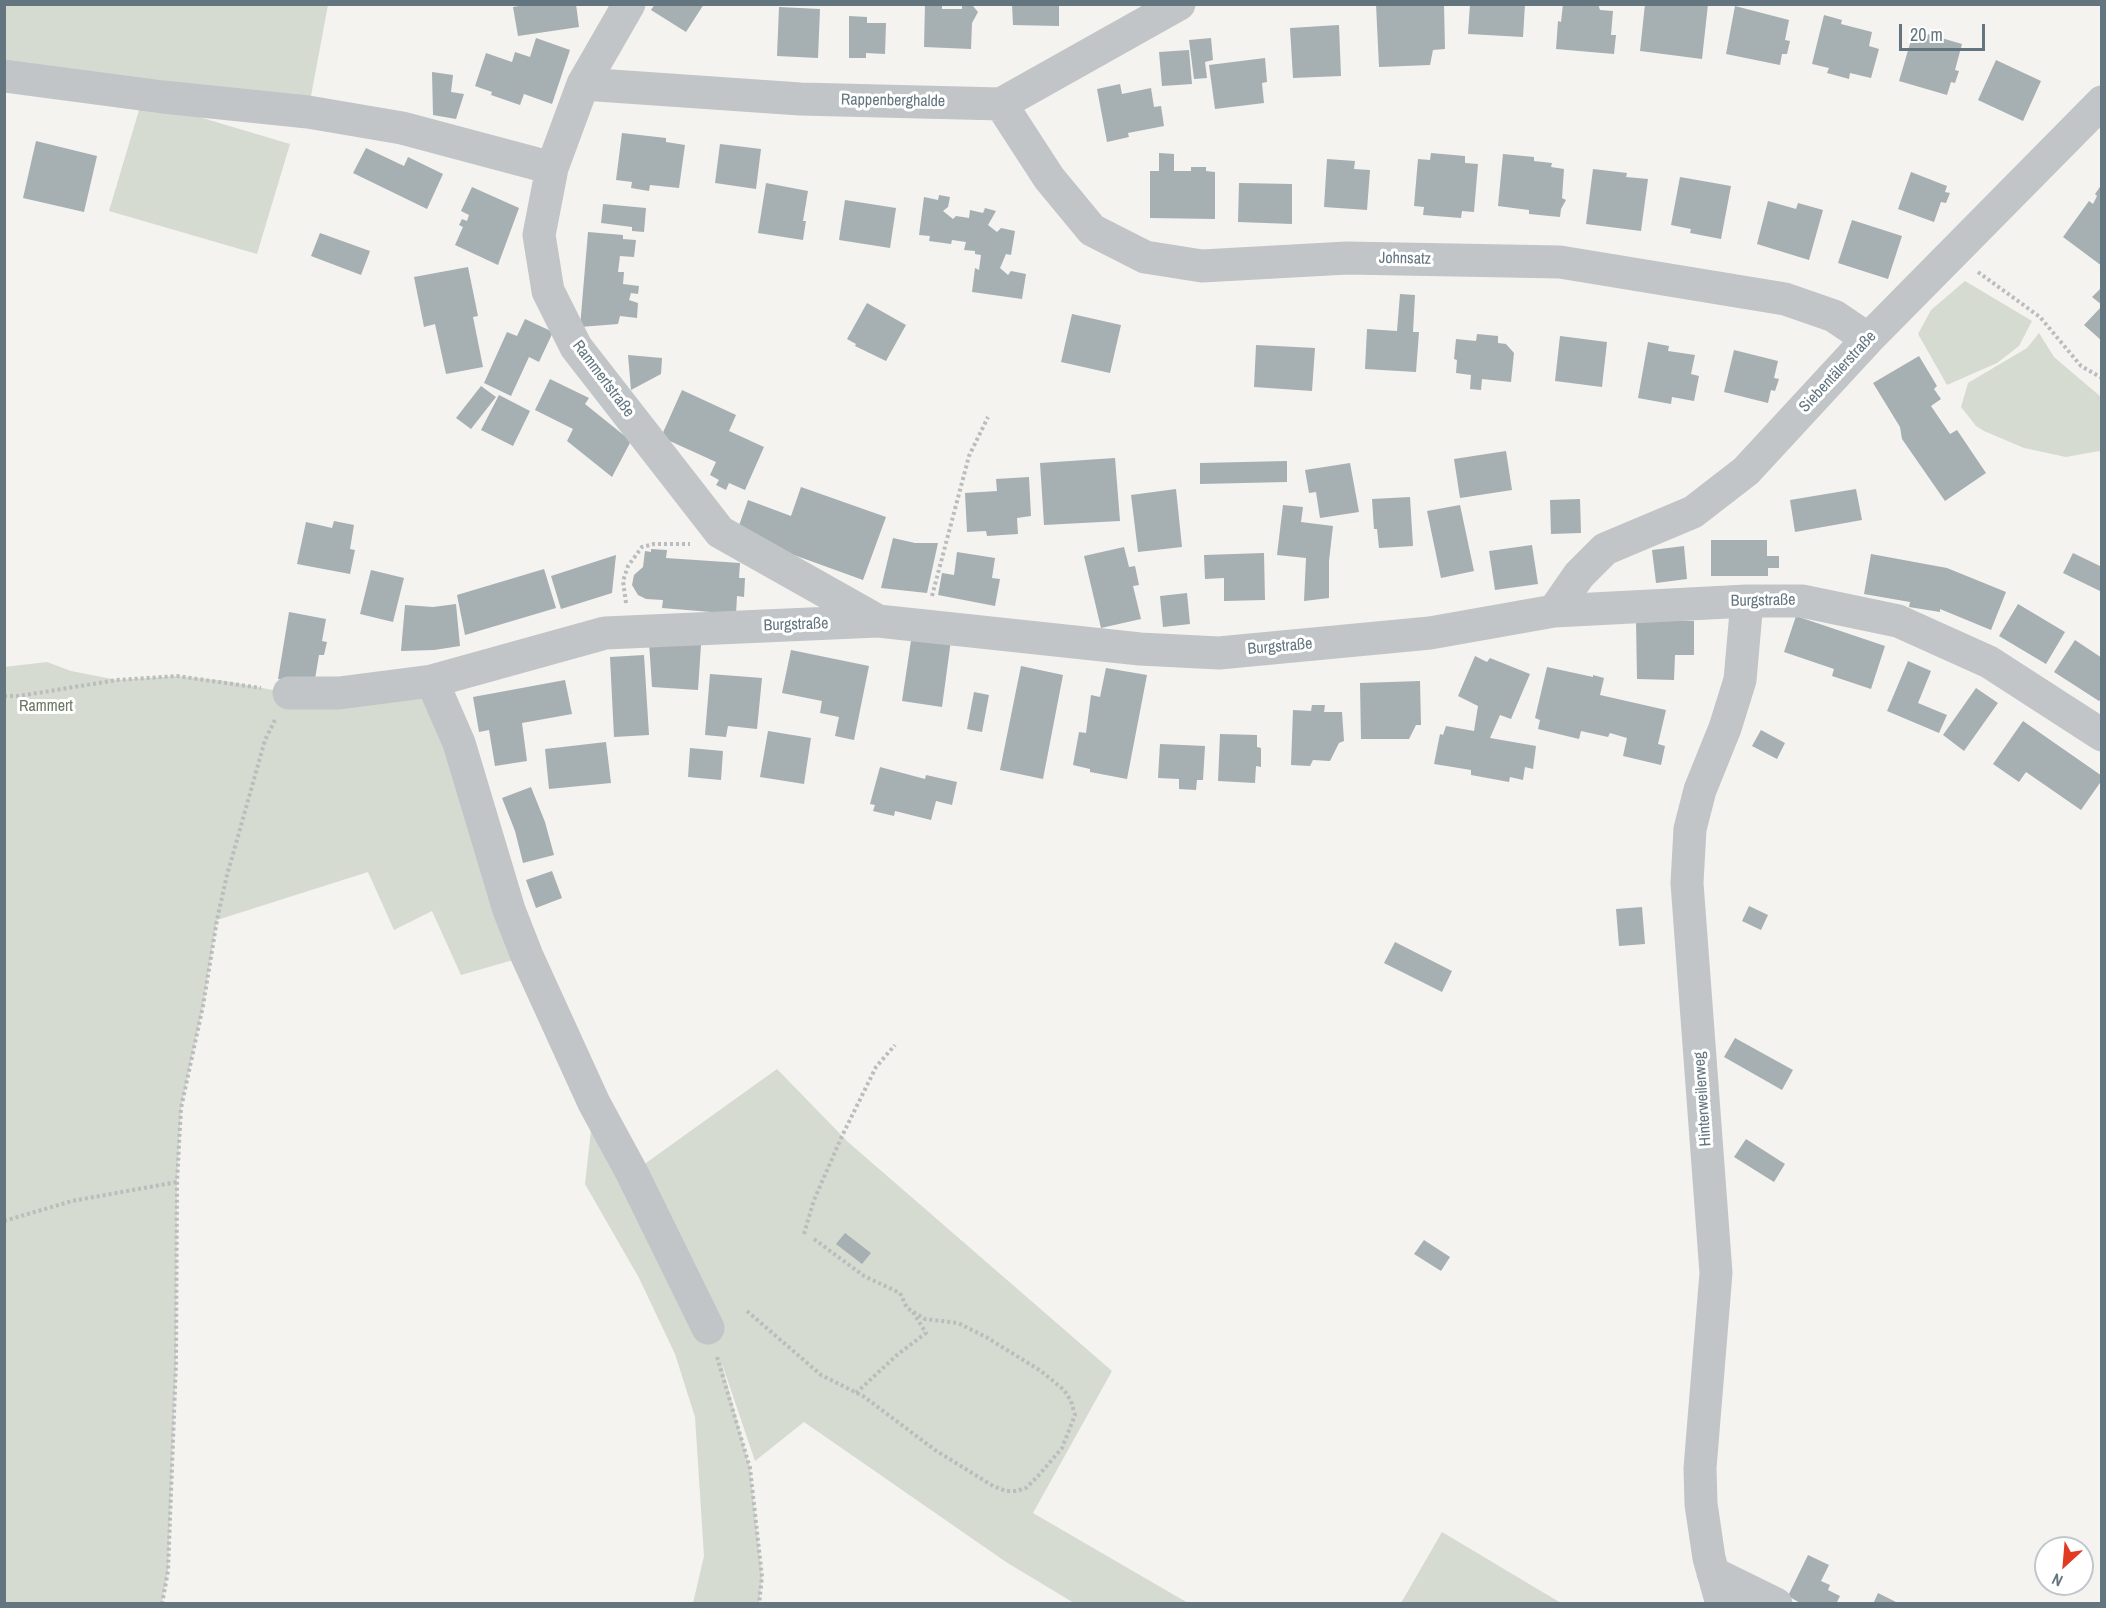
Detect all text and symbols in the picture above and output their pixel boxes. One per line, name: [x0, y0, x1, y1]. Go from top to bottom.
scale bar: [1902, 12, 1988, 50]
text: 20 m: [1910, 22, 1943, 47]
street label: Rappenberghalde: [841, 90, 945, 112]
street label: Johnsatz: [1379, 249, 1431, 269]
street label: Siebentälerstraße: [1795, 327, 1881, 417]
street label: Rammertstraße: [568, 337, 638, 421]
street label: Burgstraße: [1730, 591, 1796, 611]
street label: Burgstraße: [763, 614, 829, 636]
street label: Burgstraße: [1247, 635, 1313, 659]
park label: Rammert: [19, 697, 73, 717]
street label: Hinterweilerweg: [1690, 1051, 1716, 1147]
north arrow: [2034, 1536, 2094, 1596]
text: N: [2048, 1568, 2066, 1592]

